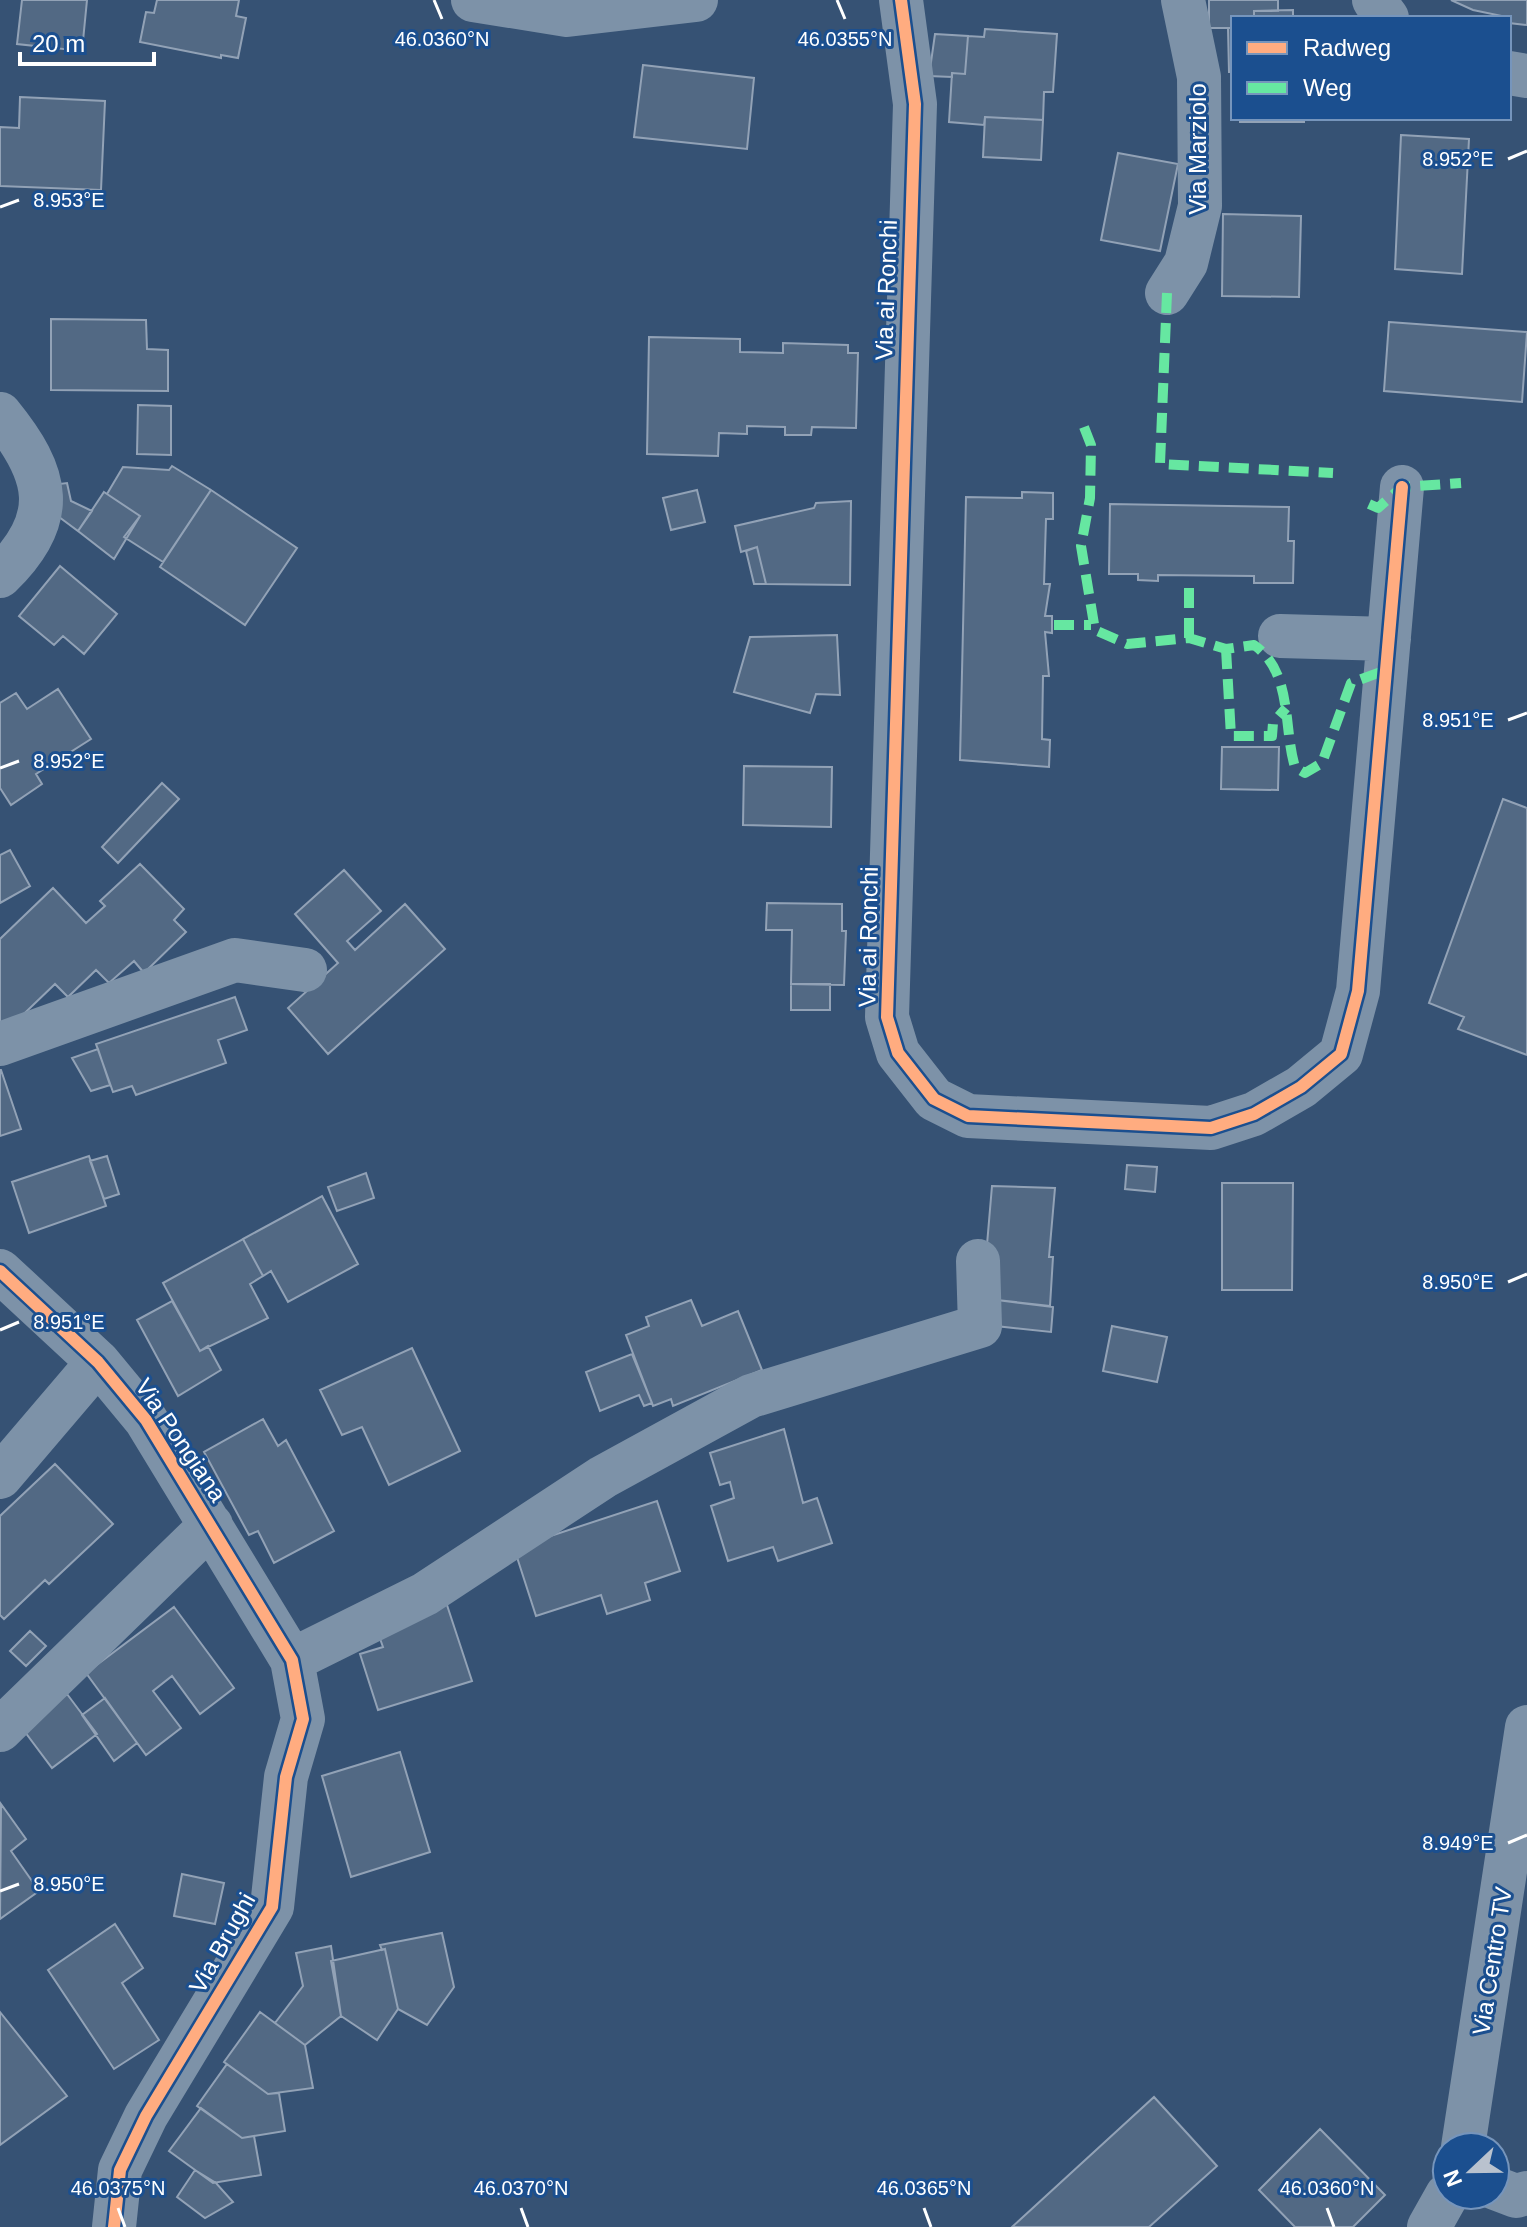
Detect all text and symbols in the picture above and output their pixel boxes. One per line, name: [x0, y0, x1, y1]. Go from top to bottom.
scale bar: [20, 16, 154, 66]
legend: [1231, 16, 1511, 120]
text: 46.0360°N: [395, 28, 489, 50]
text: 46.0355°N: [798, 28, 892, 50]
text: 20 m: [32, 30, 85, 57]
text: Radweg: [1303, 34, 1391, 61]
text: Weg: [1303, 74, 1352, 101]
street label: Via Marziolo: [1184, 83, 1211, 215]
text: 8.952°E: [1422, 148, 1494, 170]
text: 8.953°E: [33, 189, 105, 211]
street label: Via ai Ronchi: [870, 219, 902, 361]
text: 8.951°E: [1422, 709, 1494, 731]
text: 8.952°E: [33, 750, 105, 772]
street label: Via ai Ronchi: [853, 866, 883, 1008]
text: 8.950°E: [1422, 1271, 1494, 1293]
text: 8.951°E: [33, 1311, 105, 1333]
street label: Via Pongiana: [130, 1373, 232, 1507]
text: 8.949°E: [1422, 1832, 1494, 1854]
text: 8.950°E: [33, 1873, 105, 1895]
street label: Via Centro TV: [1467, 1885, 1517, 2037]
street label: Via Brughi: [183, 1888, 261, 1998]
north arrow: [1431, 2131, 1511, 2211]
text: N: [1438, 2166, 1467, 2190]
text: 46.0375°N: [71, 2177, 165, 2199]
text: 46.0370°N: [474, 2177, 568, 2199]
text: 46.0365°N: [877, 2177, 971, 2199]
text: 46.0360°N: [1280, 2177, 1374, 2199]

